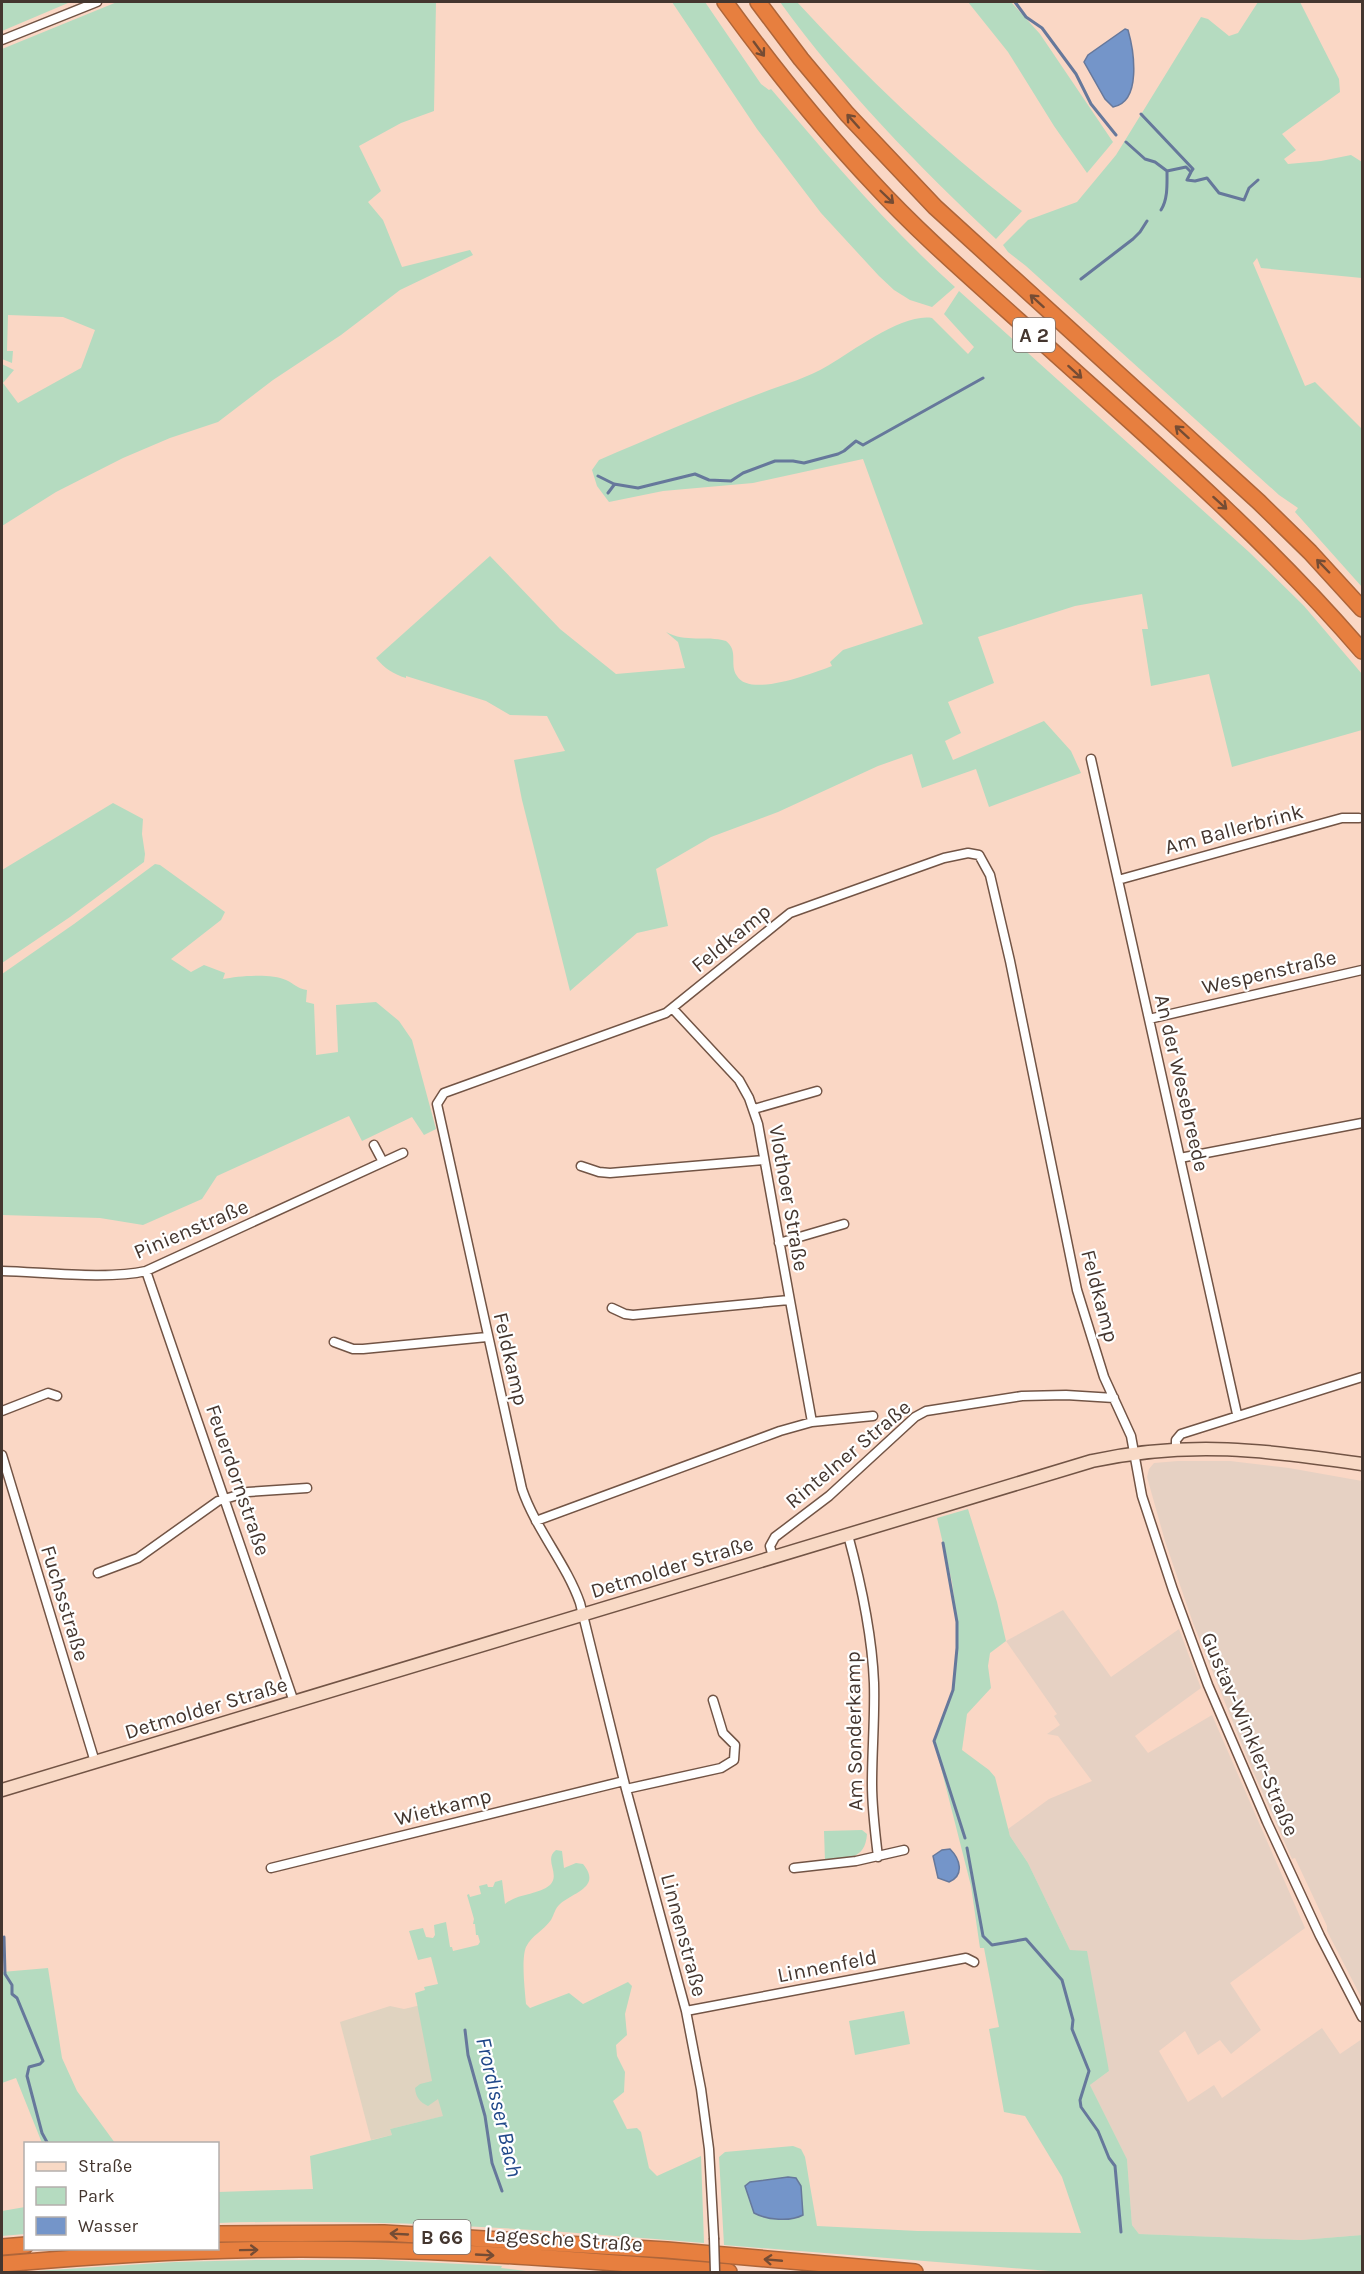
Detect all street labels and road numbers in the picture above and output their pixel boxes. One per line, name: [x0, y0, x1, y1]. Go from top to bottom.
road number: A 2: [1013, 318, 1055, 352]
street label: Am Ballerbrink: [1162, 799, 1306, 859]
street label: Feldkamp: [687, 899, 775, 977]
street label: Wespenstraße: [1199, 945, 1339, 999]
street label: An der Wesebreede: [1150, 992, 1214, 1174]
street label: Vlothoer Straße: [764, 1123, 814, 1273]
street label: Pinienstraße: [130, 1194, 252, 1264]
street label: Feldkamp: [1076, 1247, 1124, 1345]
street label: Feldkamp: [489, 1310, 533, 1408]
street label: Rintelner Straße: [781, 1395, 915, 1513]
street label: Feuerdornstraße: [201, 1401, 275, 1559]
street label: Detmolder Straße: [588, 1531, 756, 1603]
street label: Fuchsstraße: [36, 1542, 94, 1664]
street label: Gustav-Winkler-Straße: [1196, 1628, 1304, 1840]
street label: Am Sonderkamp: [841, 1651, 867, 1811]
street label: Detmolder Straße: [122, 1672, 290, 1744]
street label: Wietkamp: [392, 1783, 494, 1831]
street label: Linnenstraße: [656, 1871, 712, 1999]
street label: Linnenfeld: [775, 1945, 879, 1987]
road number: B 66: [414, 2220, 470, 2254]
street label: Lagesche Straße: [484, 2222, 644, 2256]

